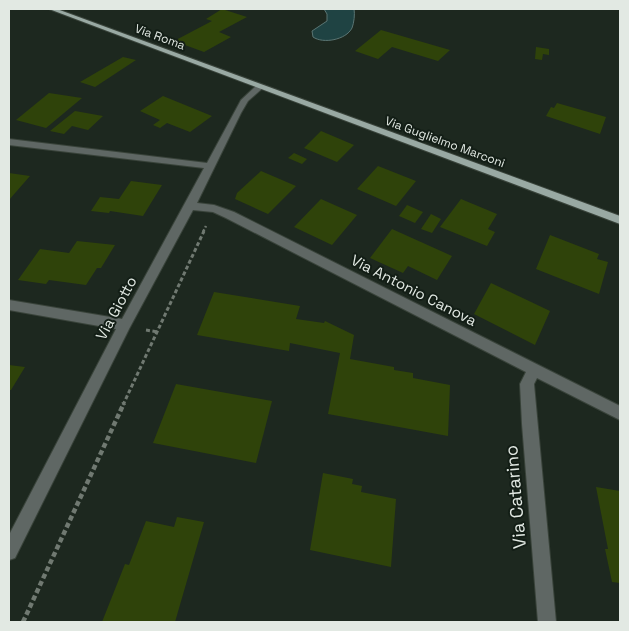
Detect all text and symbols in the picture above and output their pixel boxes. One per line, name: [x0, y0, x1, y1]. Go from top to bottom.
street label: Via Roma: [133, 20, 188, 54]
street label: Via Guglielmo Marconi: [383, 113, 507, 171]
street label: Via Antonio Canova: [348, 250, 480, 330]
street label: Via Giotto: [91, 273, 141, 343]
street label: Via Catarino: [499, 444, 531, 550]

